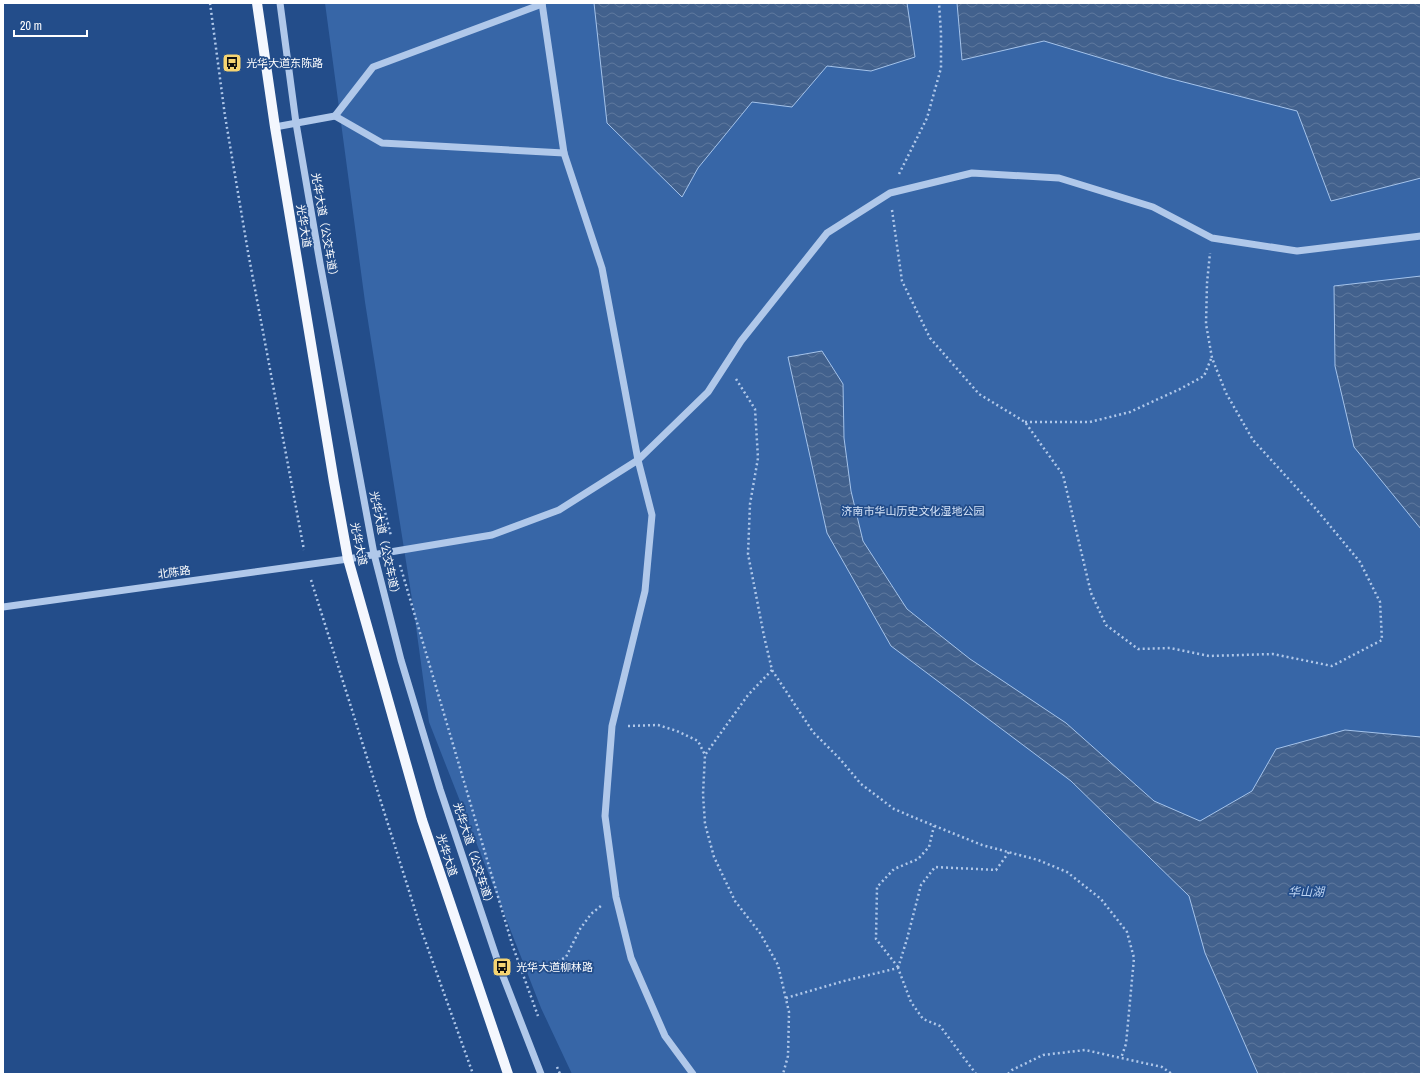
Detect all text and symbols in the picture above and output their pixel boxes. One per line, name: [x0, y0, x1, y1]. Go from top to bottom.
scale bar: [14, 12, 87, 38]
text: 20 m: [20, 18, 42, 34]
bus stop icon: 光华大道东陈路: [221, 52, 243, 74]
place label: 光华大道东陈路: [246, 56, 323, 70]
street label: 光华大道（公交车道）: [309, 172, 341, 282]
street label: 光华大道: [294, 203, 314, 249]
street label: 光华大道（公交车道）: [367, 490, 403, 600]
park label: 济南市华山历史文化湿地公园: [842, 504, 985, 518]
street label: 光华大道: [348, 521, 370, 567]
street label: 北陈路: [157, 563, 191, 581]
street label: 光华大道（公交车道）: [450, 801, 498, 909]
street label: 光华大道: [434, 832, 460, 878]
water label: 华山湖: [1288, 884, 1326, 900]
bus stop icon: 光华大道柳林路: [491, 956, 513, 978]
place label: 光华大道柳林路: [516, 960, 593, 974]

